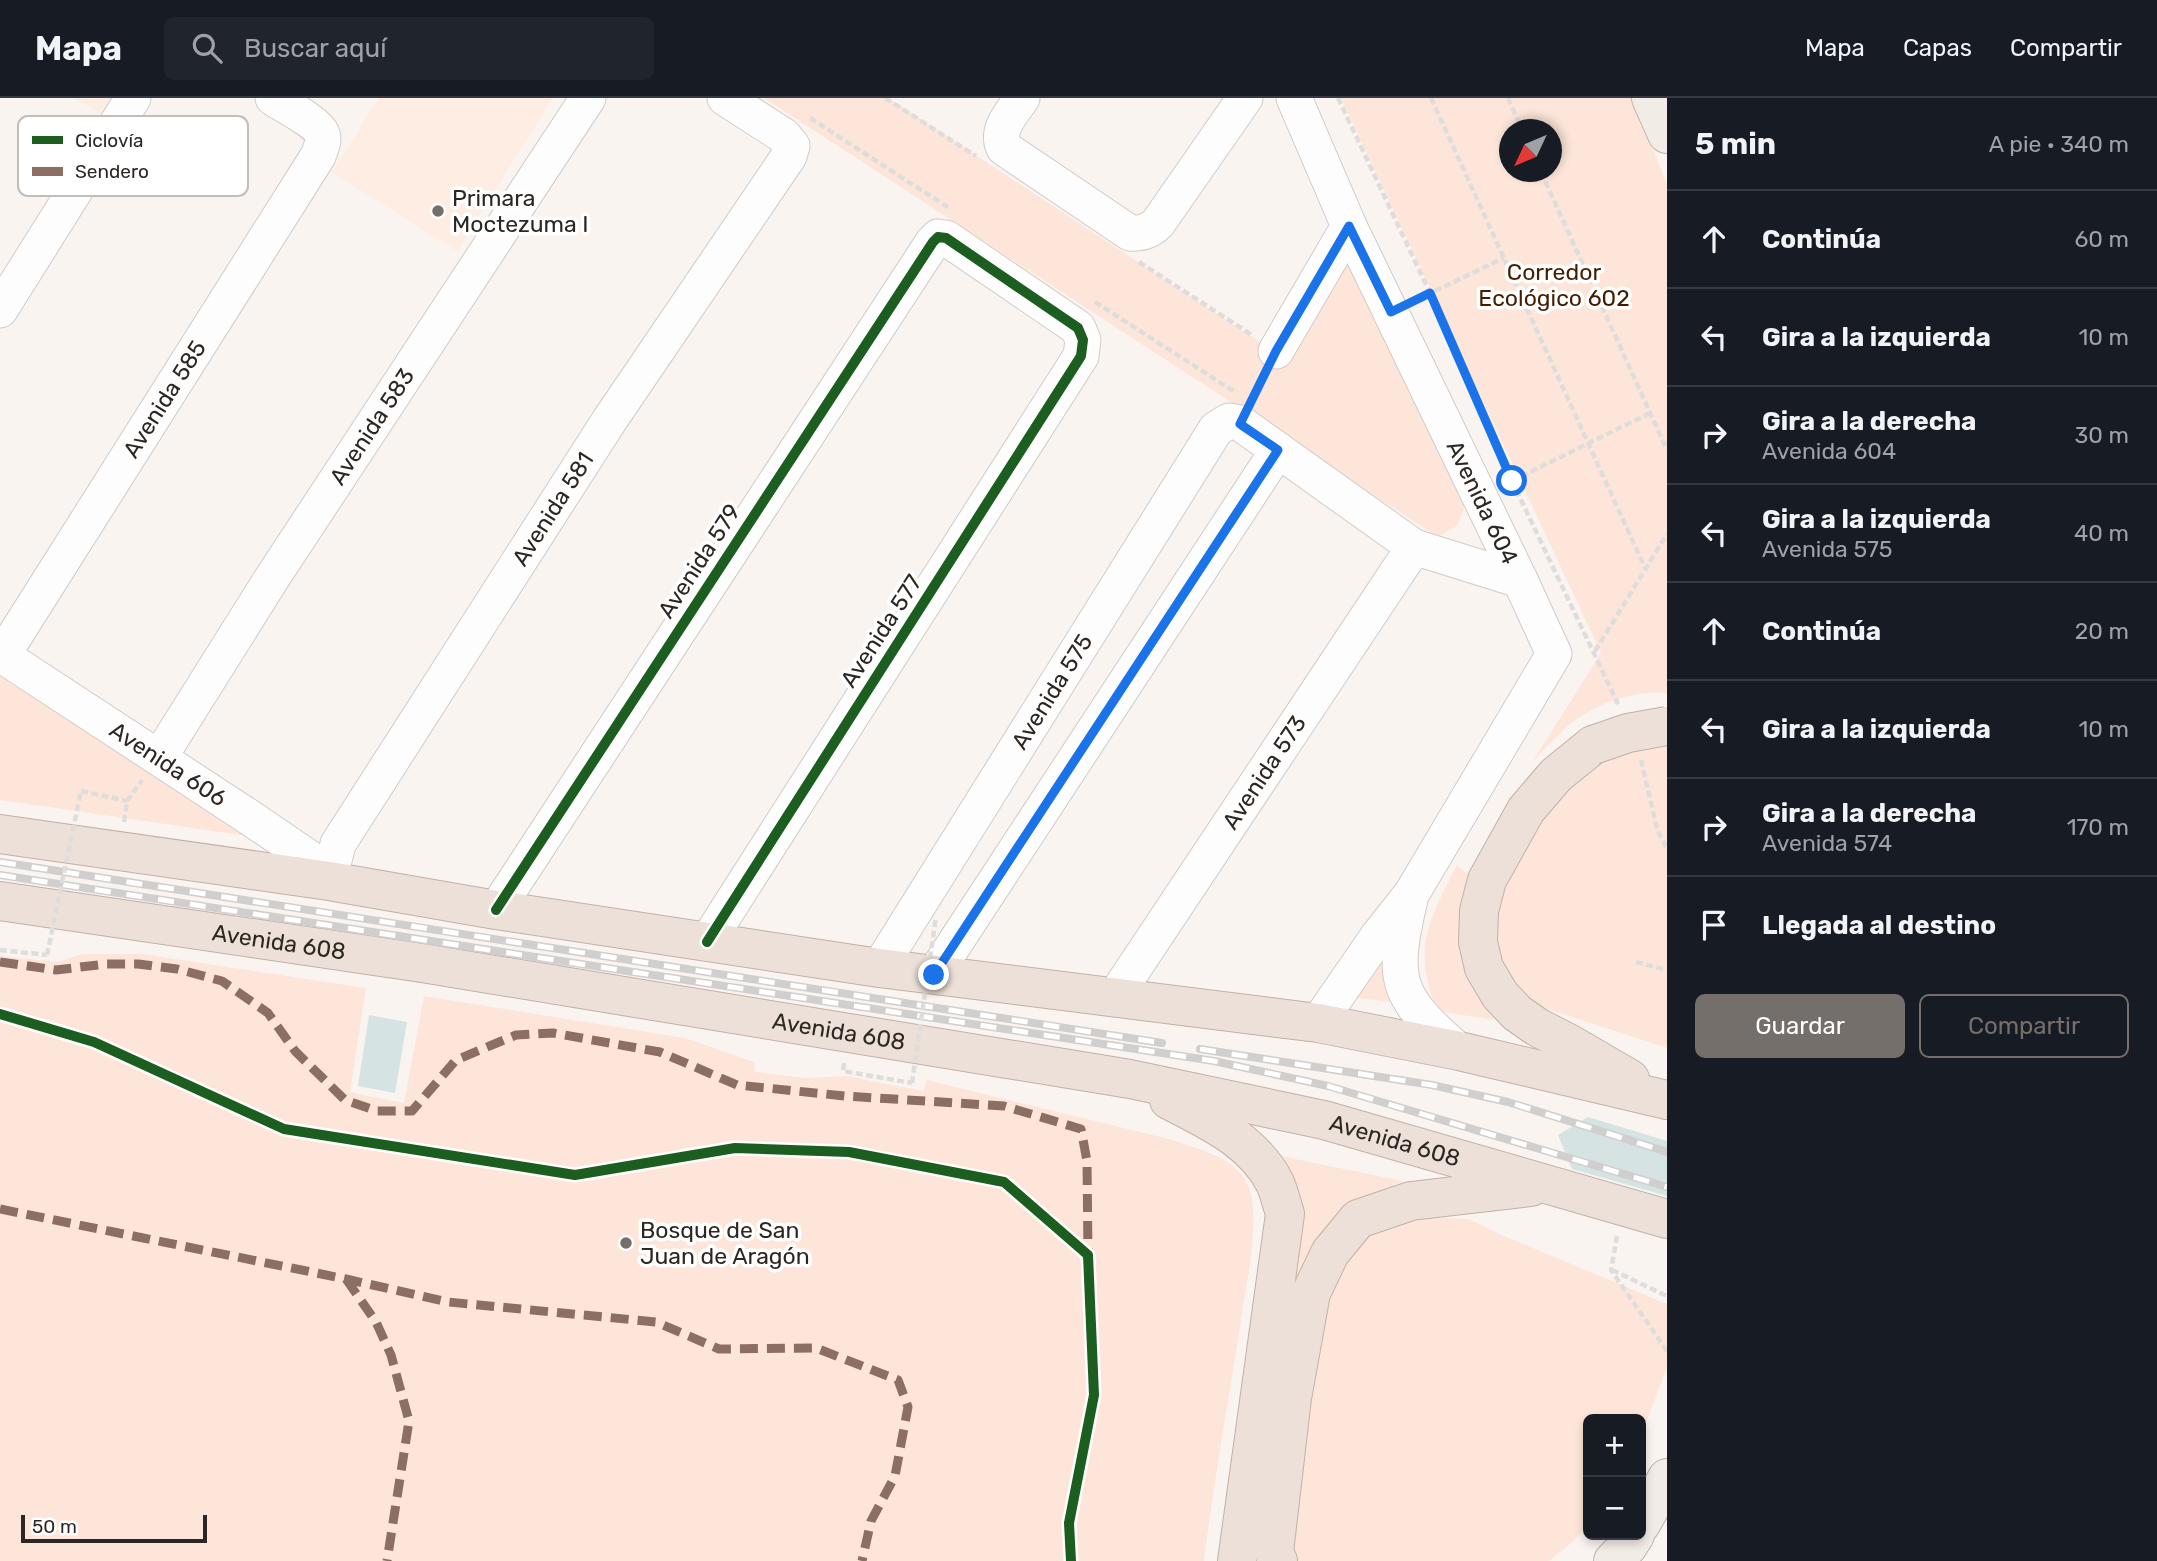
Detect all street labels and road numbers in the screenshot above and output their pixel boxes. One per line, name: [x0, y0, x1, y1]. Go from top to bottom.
street label: Avenida 585: [117, 335, 212, 463]
street label: Avenida 583: [323, 363, 420, 490]
street label: Avenida 604: [1441, 436, 1524, 569]
street label: Avenida 581: [506, 447, 599, 571]
street label: Avenida 579: [652, 499, 746, 623]
street label: Avenida 577: [834, 569, 928, 693]
street label: Avenida 575: [1005, 629, 1098, 754]
street label: Avenida 573: [1216, 710, 1312, 835]
street label: Avenida 606: [105, 716, 232, 812]
street label: Avenida 608: [210, 918, 348, 966]
street label: Avenida 608: [770, 1007, 908, 1056]
street label: Avenida 608: [1326, 1108, 1463, 1173]

